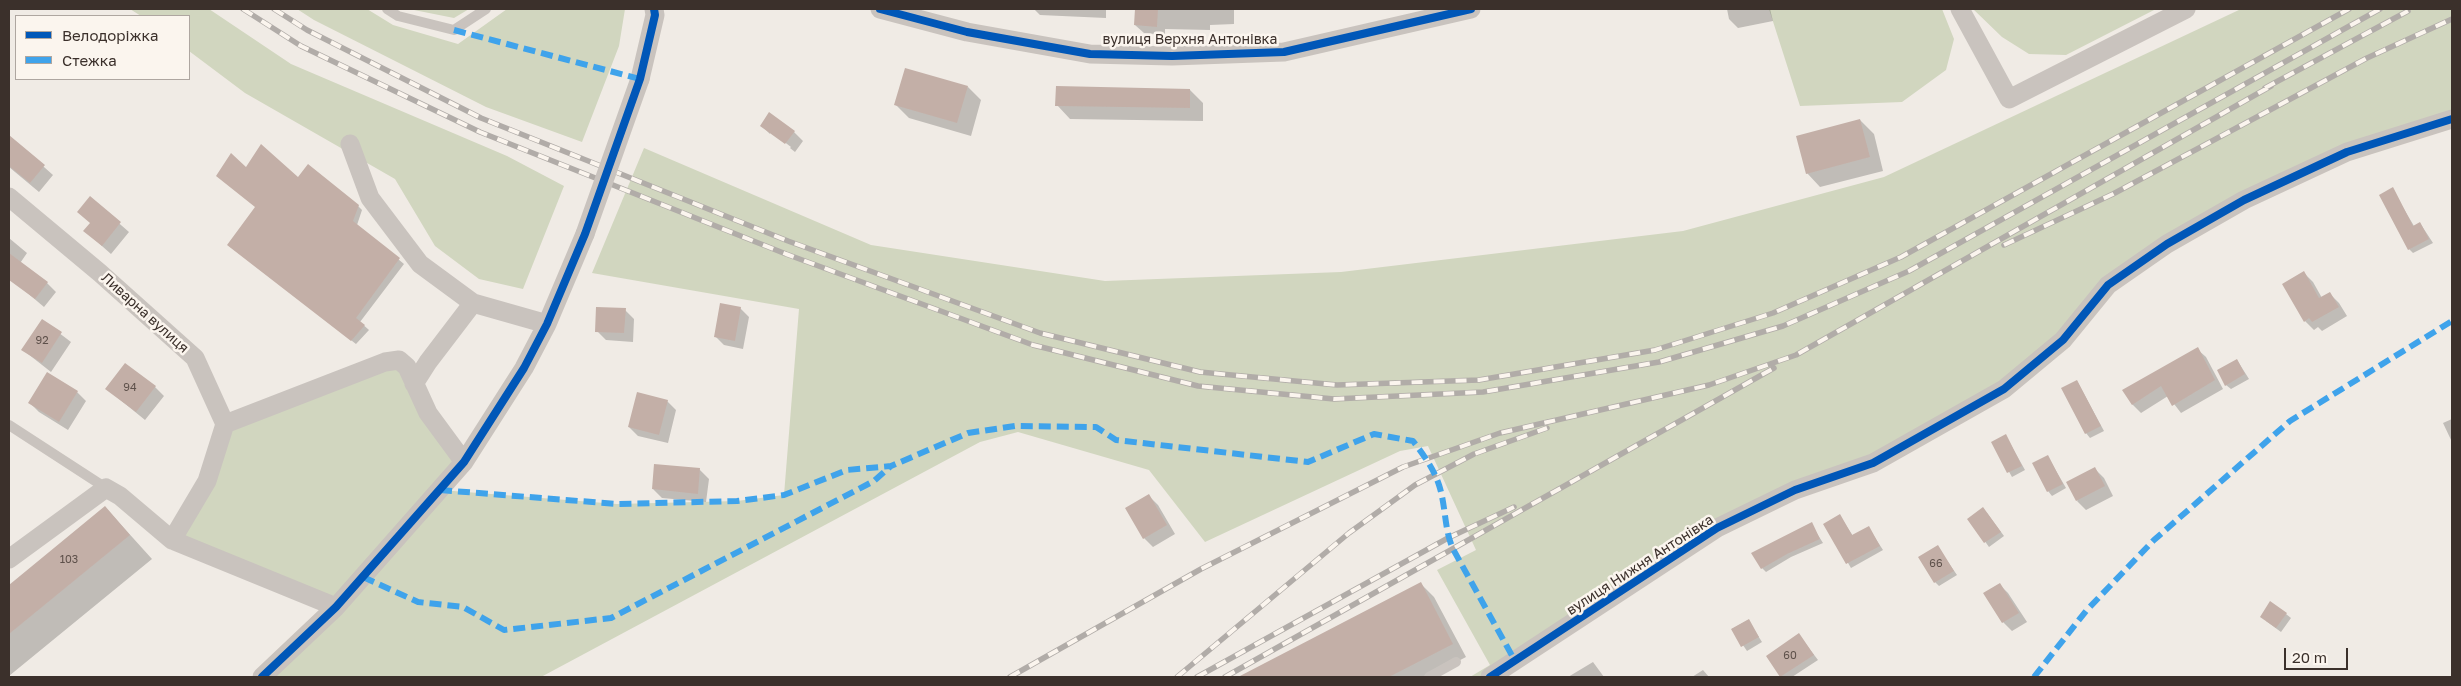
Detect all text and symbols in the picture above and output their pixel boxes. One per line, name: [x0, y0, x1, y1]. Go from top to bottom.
legend: [15, 15, 190, 80]
text: Велодоріжка: [62, 26, 159, 44]
street label: вулиця Верхня Антонівка: [1103, 32, 1277, 48]
text: Стежка: [62, 51, 117, 69]
street label: Ливарна вулиця: [98, 269, 192, 357]
house number: 92: [35, 334, 49, 348]
house number: 94: [123, 381, 137, 395]
street label: вулиця Нижня Антонівка: [1563, 511, 1717, 619]
house number: 103: [60, 553, 78, 567]
house number: 66: [1929, 557, 1943, 571]
scale bar: [2286, 638, 2350, 670]
text: 20 m: [2292, 648, 2327, 666]
house number: 60: [1783, 649, 1797, 663]

